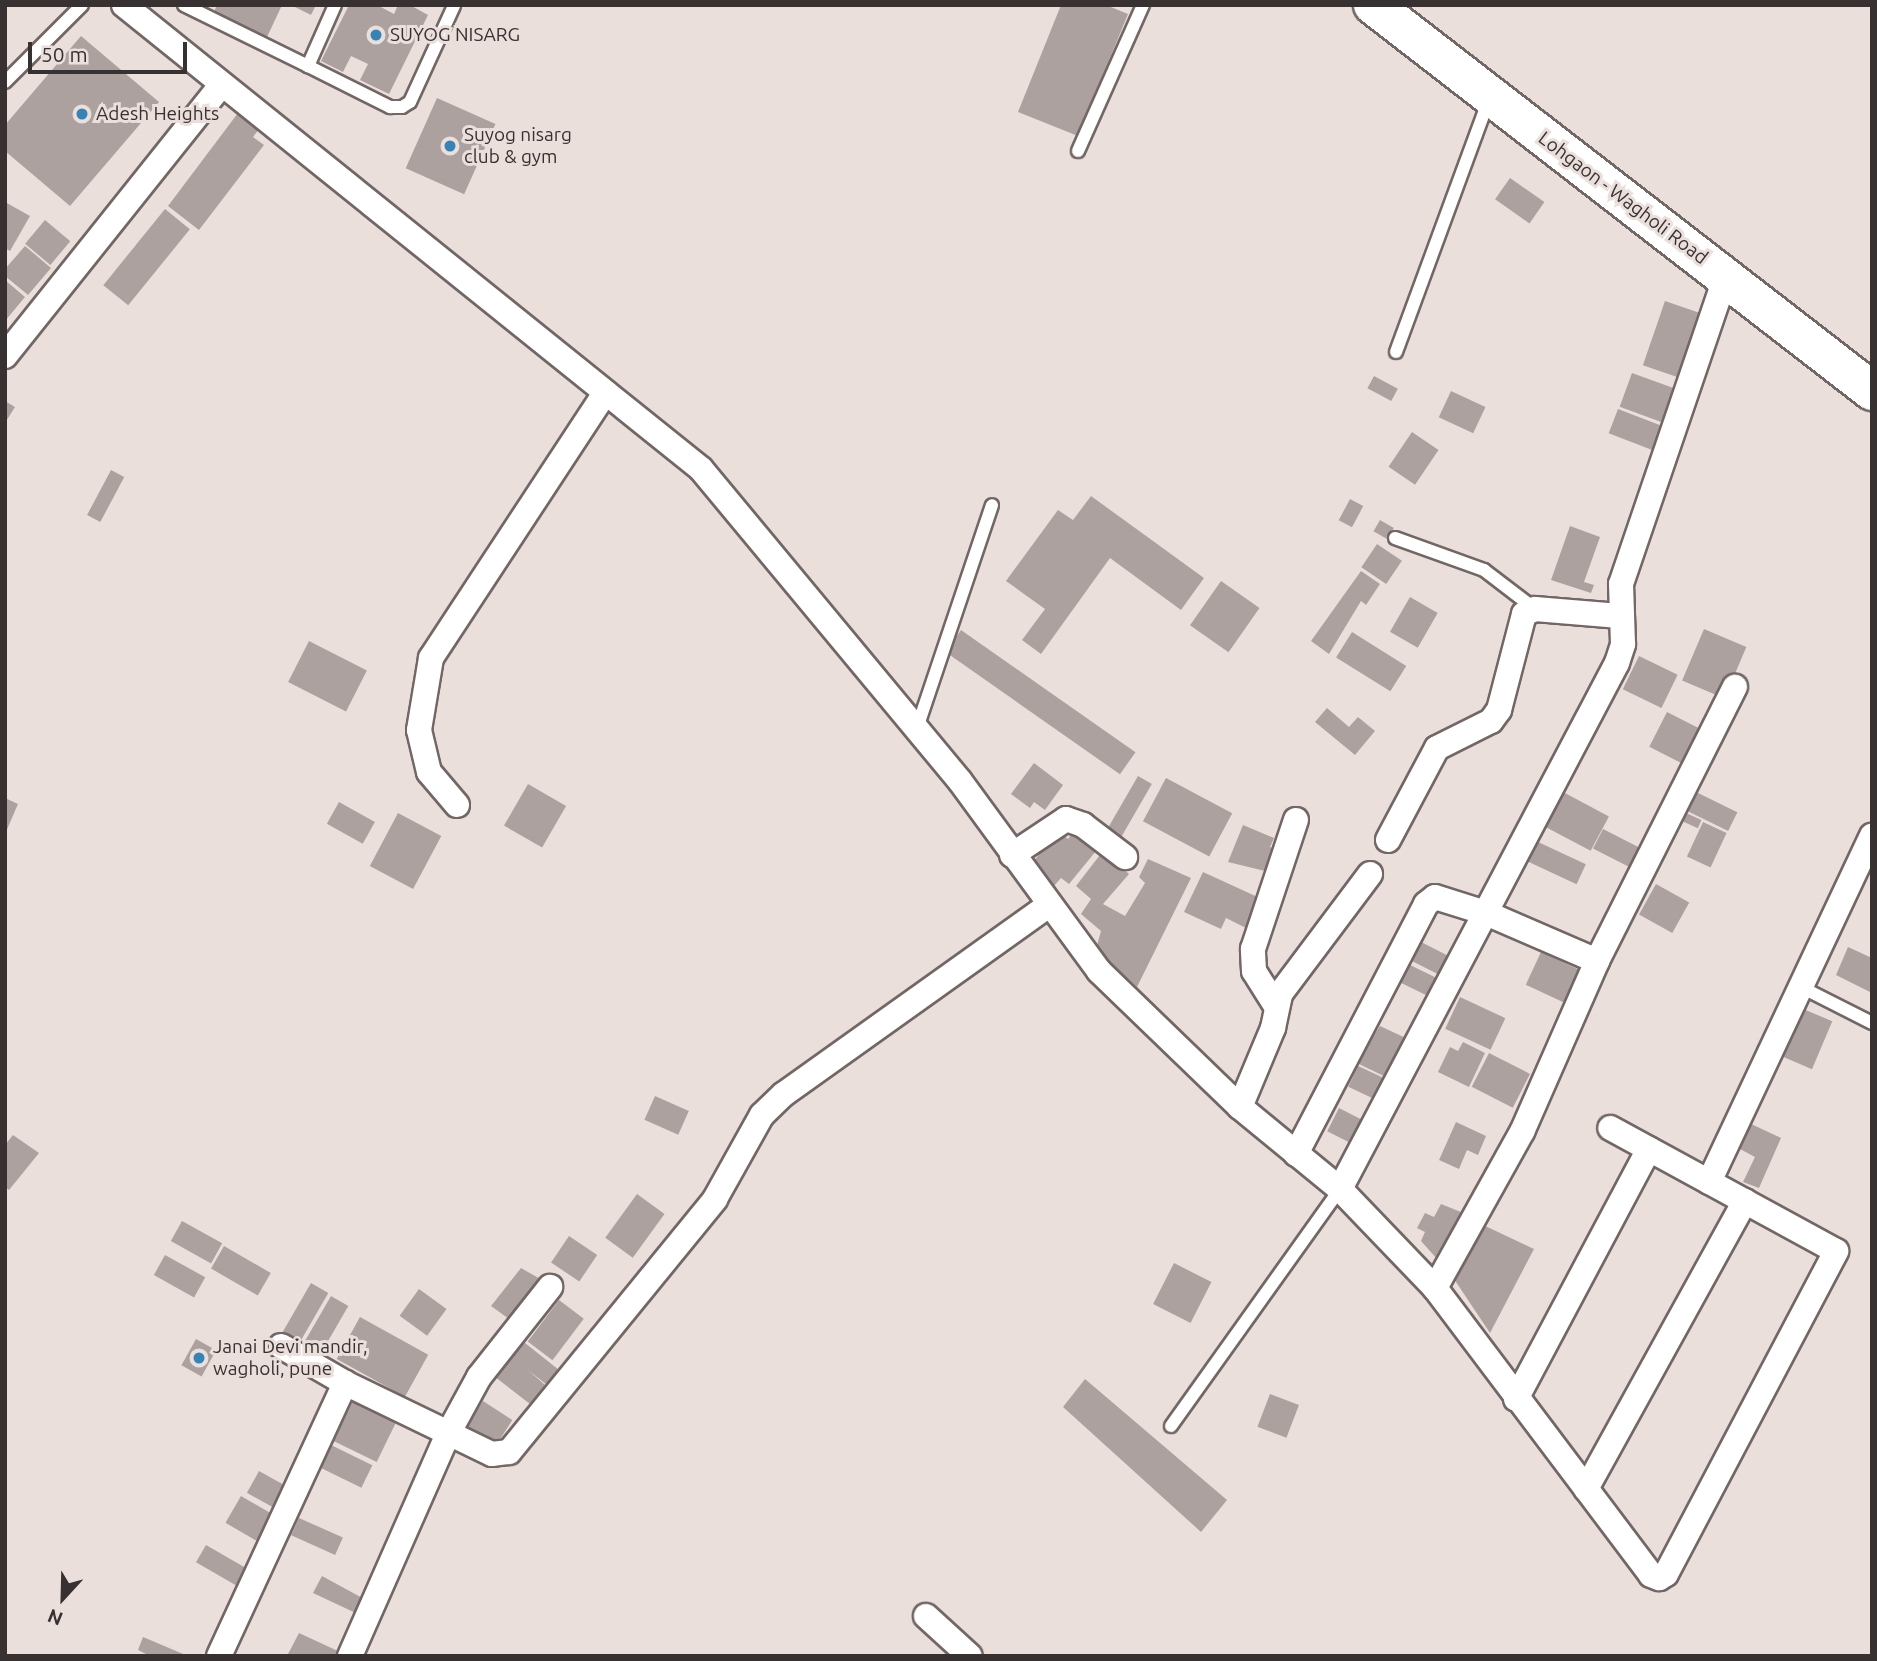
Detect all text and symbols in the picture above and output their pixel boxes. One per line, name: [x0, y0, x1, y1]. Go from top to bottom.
place label: SUYOG NISARG: [390, 24, 520, 46]
marker: SUYOG NISARG: [368, 27, 384, 43]
scale bar: [32, 28, 191, 72]
text: 50 m: [41, 42, 88, 66]
place label: Adesh Heights: [96, 103, 219, 125]
marker: Adesh Heights: [74, 106, 90, 122]
place label: Suyog nisarg club & gym: [464, 124, 572, 168]
street label: Lohgaon - Wagholi Road: [1534, 127, 1712, 269]
marker: Suyog nisarg club & gym: [442, 138, 458, 154]
place label: Janai Devi mandir, wagholi, pune: [213, 1336, 368, 1380]
marker: Janai Devi mandir, wagholi, pune: [191, 1350, 207, 1366]
north arrow: [28, 1563, 98, 1633]
text: N: [44, 1605, 66, 1630]

